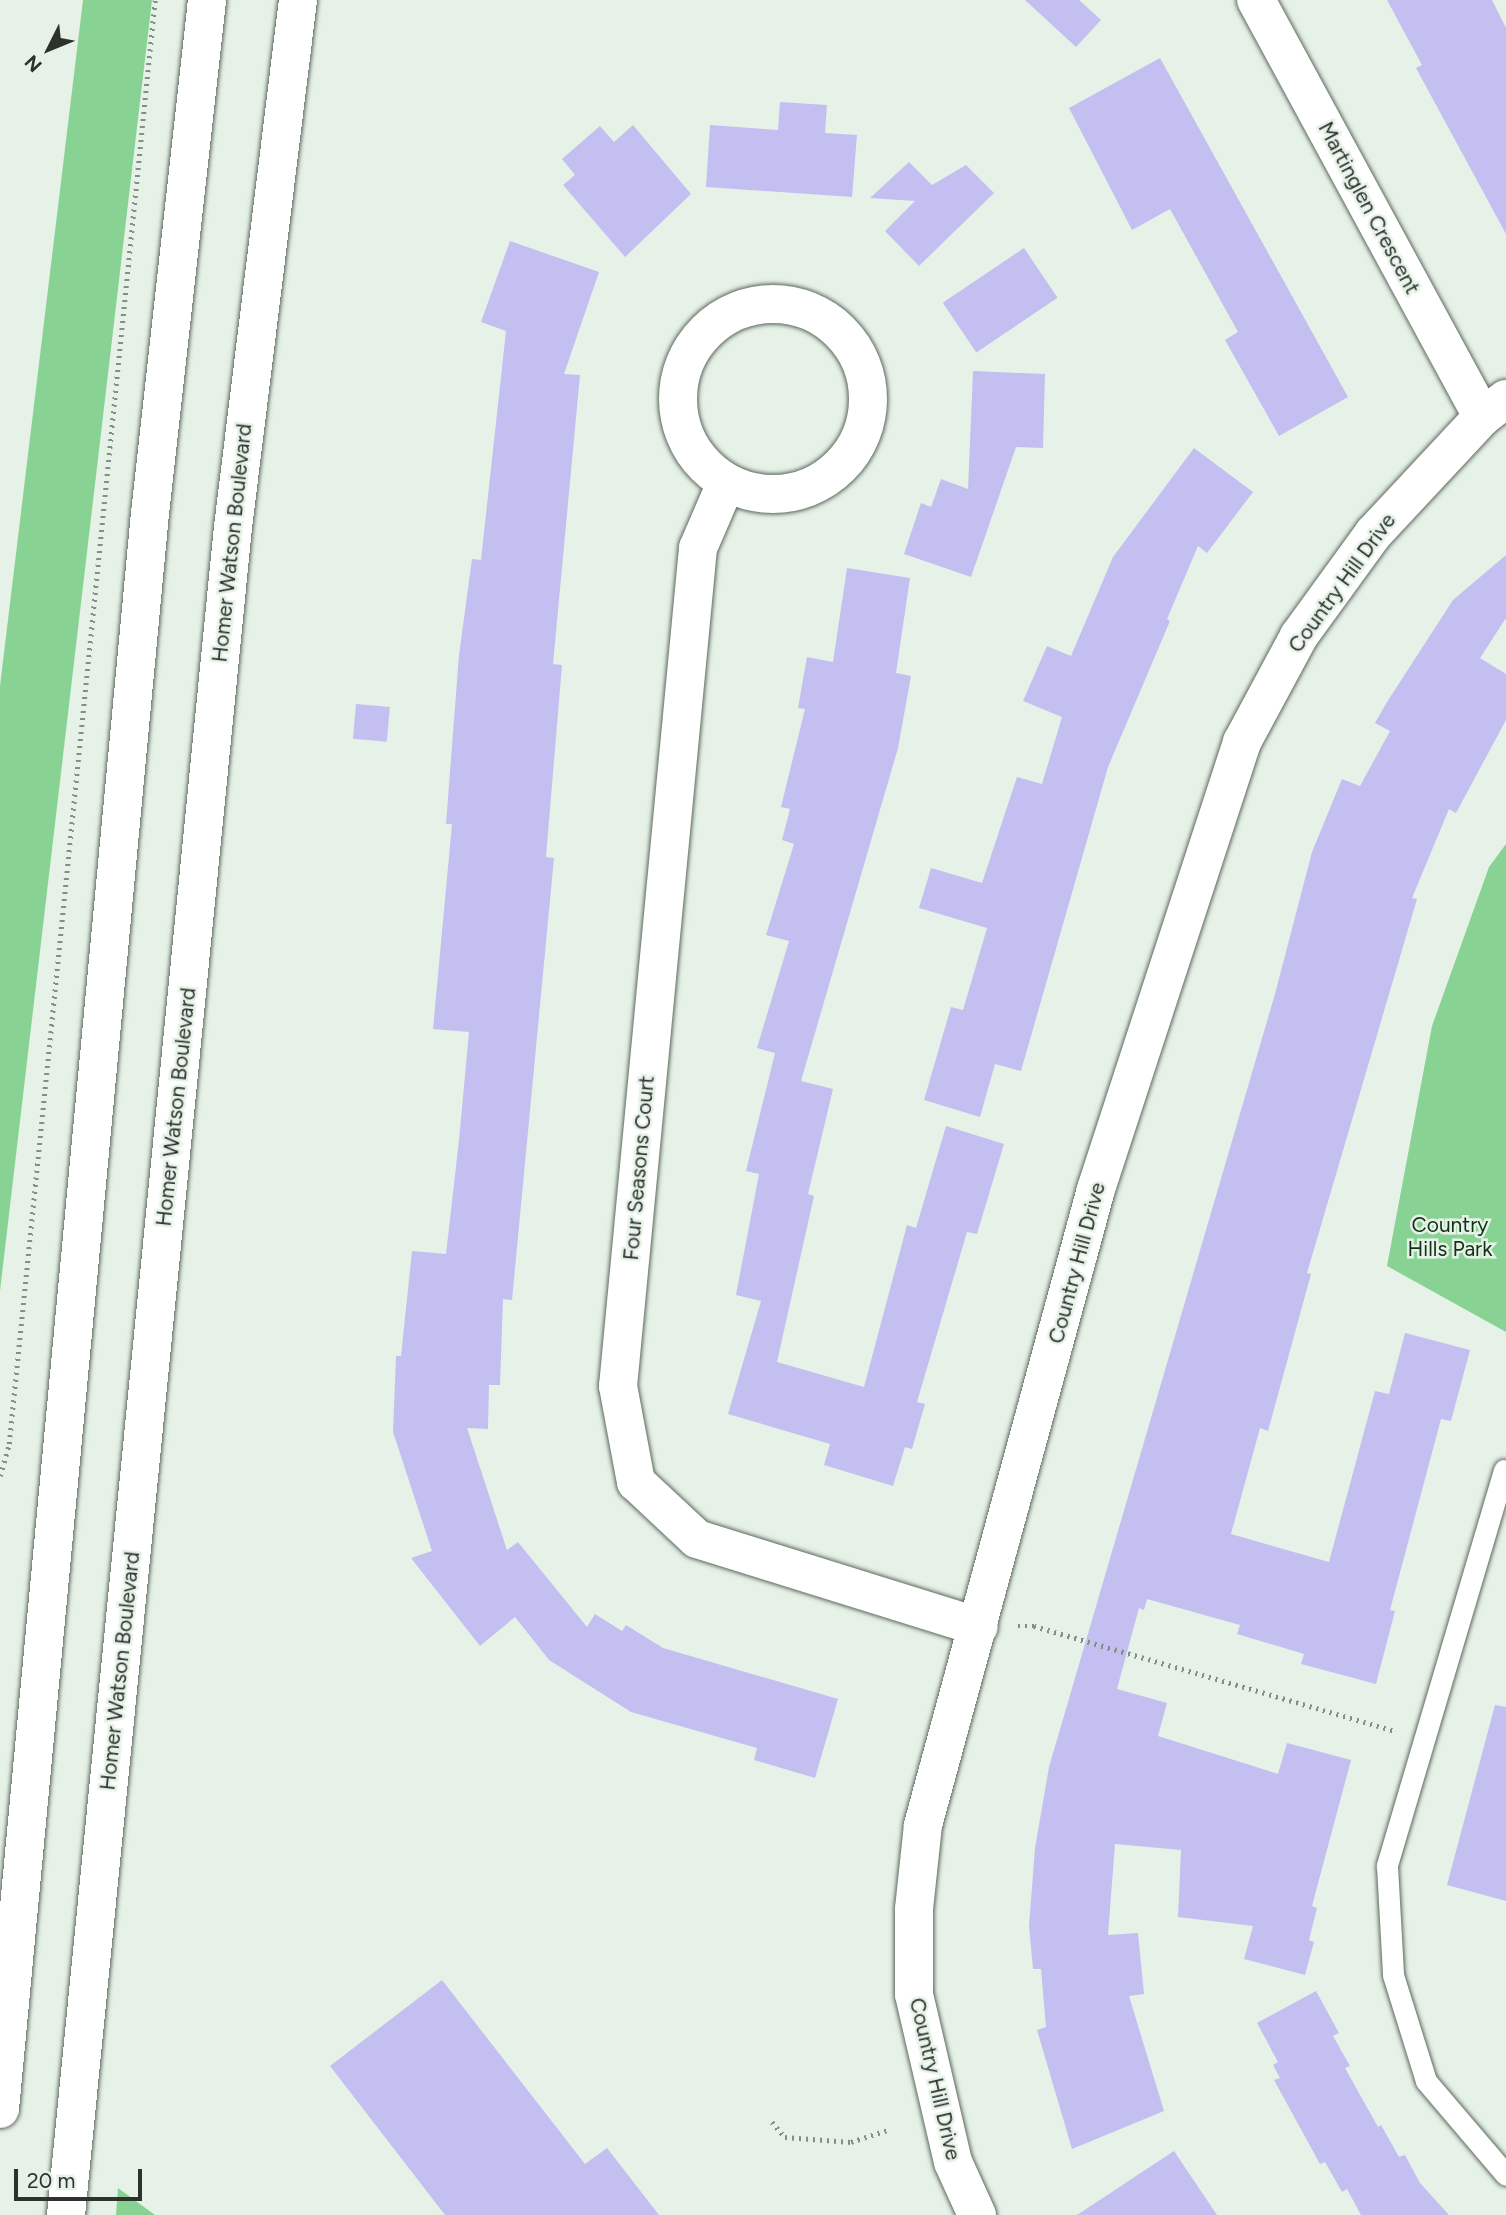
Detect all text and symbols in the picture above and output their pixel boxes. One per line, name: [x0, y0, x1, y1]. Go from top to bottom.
north arrow: [14, 14, 84, 84]
text: N: [20, 50, 47, 77]
street label: Martinglen Crescent: [1313, 118, 1425, 298]
street label: Homer Watson Boulevard: [207, 422, 257, 664]
street label: Country Hill Drive: [1283, 509, 1401, 657]
street label: Homer Watson Boulevard: [151, 986, 201, 1228]
street label: Four Seasons Court: [618, 1075, 660, 1261]
street label: Country Hill Drive: [1043, 1180, 1111, 1346]
park label: Country Hills Park: [1408, 1212, 1492, 1262]
street label: Homer Watson Boulevard: [95, 1550, 145, 1792]
street label: Country Hill Drive: [904, 1995, 966, 2163]
scale bar: [18, 2156, 145, 2200]
text: 20 m: [27, 2168, 75, 2193]

